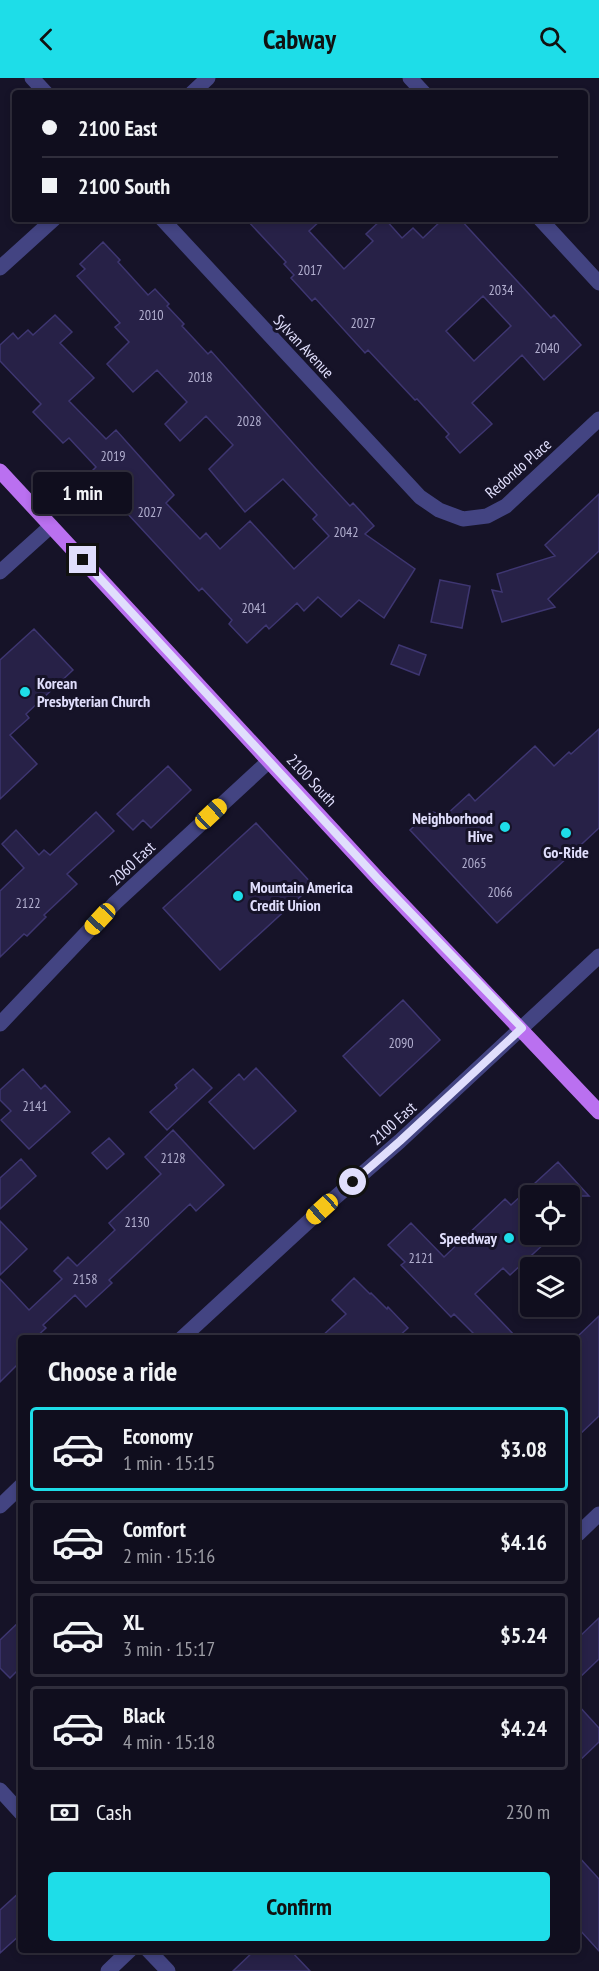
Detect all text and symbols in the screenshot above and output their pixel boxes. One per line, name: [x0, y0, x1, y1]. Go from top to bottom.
text: Cabway: [263, 22, 336, 56]
icon: back: [30, 23, 63, 56]
icon: search: [536, 23, 569, 56]
text: 2100 East: [78, 114, 157, 142]
text: 2100 South: [78, 172, 170, 200]
house number: 2017: [297, 261, 323, 279]
house number: 2034: [488, 281, 514, 299]
house number: 2010: [138, 306, 164, 324]
street label: Sylvan Avenue: [270, 310, 338, 382]
house number: 2027: [350, 314, 376, 332]
house number: 2040: [534, 339, 560, 357]
house number: 2018: [187, 368, 213, 386]
house number: 2028: [236, 412, 262, 430]
street label: Redondo Place: [481, 434, 555, 502]
house number: 2019: [100, 447, 126, 465]
callout: 1 min: [34, 473, 132, 515]
text: 1 min: [62, 480, 103, 506]
house number: 2027: [137, 503, 163, 521]
house number: 2042: [333, 523, 359, 541]
route end: [69, 546, 96, 573]
house number: 2041: [241, 599, 267, 617]
place label: Korean Presbyterian Church: [37, 673, 150, 711]
marker: Korean Presbyterian Church: [18, 685, 32, 699]
street label: 2100 South: [283, 750, 341, 810]
car: [192, 795, 230, 833]
place label: Neighborhood Hive: [412, 808, 493, 846]
marker: Neighborhood Hive: [498, 820, 512, 834]
marker: Go-Ride: [559, 826, 573, 840]
street label: 2060 East: [105, 836, 159, 889]
place label: Go-Ride: [543, 842, 589, 862]
house number: 2065: [461, 854, 487, 872]
place label: Mountain America Credit Union: [250, 877, 353, 915]
house number: 2066: [487, 883, 513, 901]
marker: Mountain America Credit Union: [231, 889, 245, 903]
house number: 2122: [15, 894, 41, 912]
car: [81, 900, 119, 938]
house number: 2090: [388, 1034, 414, 1052]
house number: 2141: [22, 1097, 48, 1115]
street label: 2100 East: [366, 1097, 421, 1149]
house number: 2128: [160, 1149, 186, 1167]
route start: [339, 1168, 366, 1195]
map controls: [520, 1185, 580, 1317]
button: locate: [520, 1185, 580, 1245]
car: [303, 1190, 341, 1228]
house number: 2130: [124, 1213, 150, 1231]
place label: Speedway: [439, 1228, 498, 1248]
marker: Speedway: [502, 1231, 516, 1245]
house number: 2121: [408, 1249, 434, 1267]
button: layers: [520, 1257, 580, 1317]
house number: 2158: [72, 1270, 98, 1288]
text: Choose a ride: [48, 1354, 177, 1388]
icon: car: [51, 1422, 105, 1476]
text: Economy: [123, 1422, 193, 1450]
text: $3.08: [500, 1435, 547, 1463]
text: 1 min · 15:15: [123, 1450, 215, 1476]
icon: car: [51, 1515, 105, 1569]
text: Comfort: [123, 1515, 186, 1543]
text: $4.16: [500, 1528, 547, 1556]
text: 2 min · 15:16: [123, 1543, 215, 1569]
icon: car: [51, 1608, 105, 1662]
text: XL: [123, 1608, 144, 1636]
text: $5.24: [500, 1621, 547, 1649]
text: 3 min · 15:17: [123, 1636, 215, 1662]
icon: car: [51, 1701, 105, 1755]
text: Black: [123, 1701, 165, 1729]
text: $4.24: [500, 1714, 547, 1742]
text: 4 min · 15:18: [123, 1729, 215, 1755]
icon: cash: [48, 1796, 81, 1829]
text: Cash: [96, 1798, 132, 1826]
text: 230 m: [506, 1799, 550, 1825]
button: Confirm: [48, 1872, 550, 1941]

